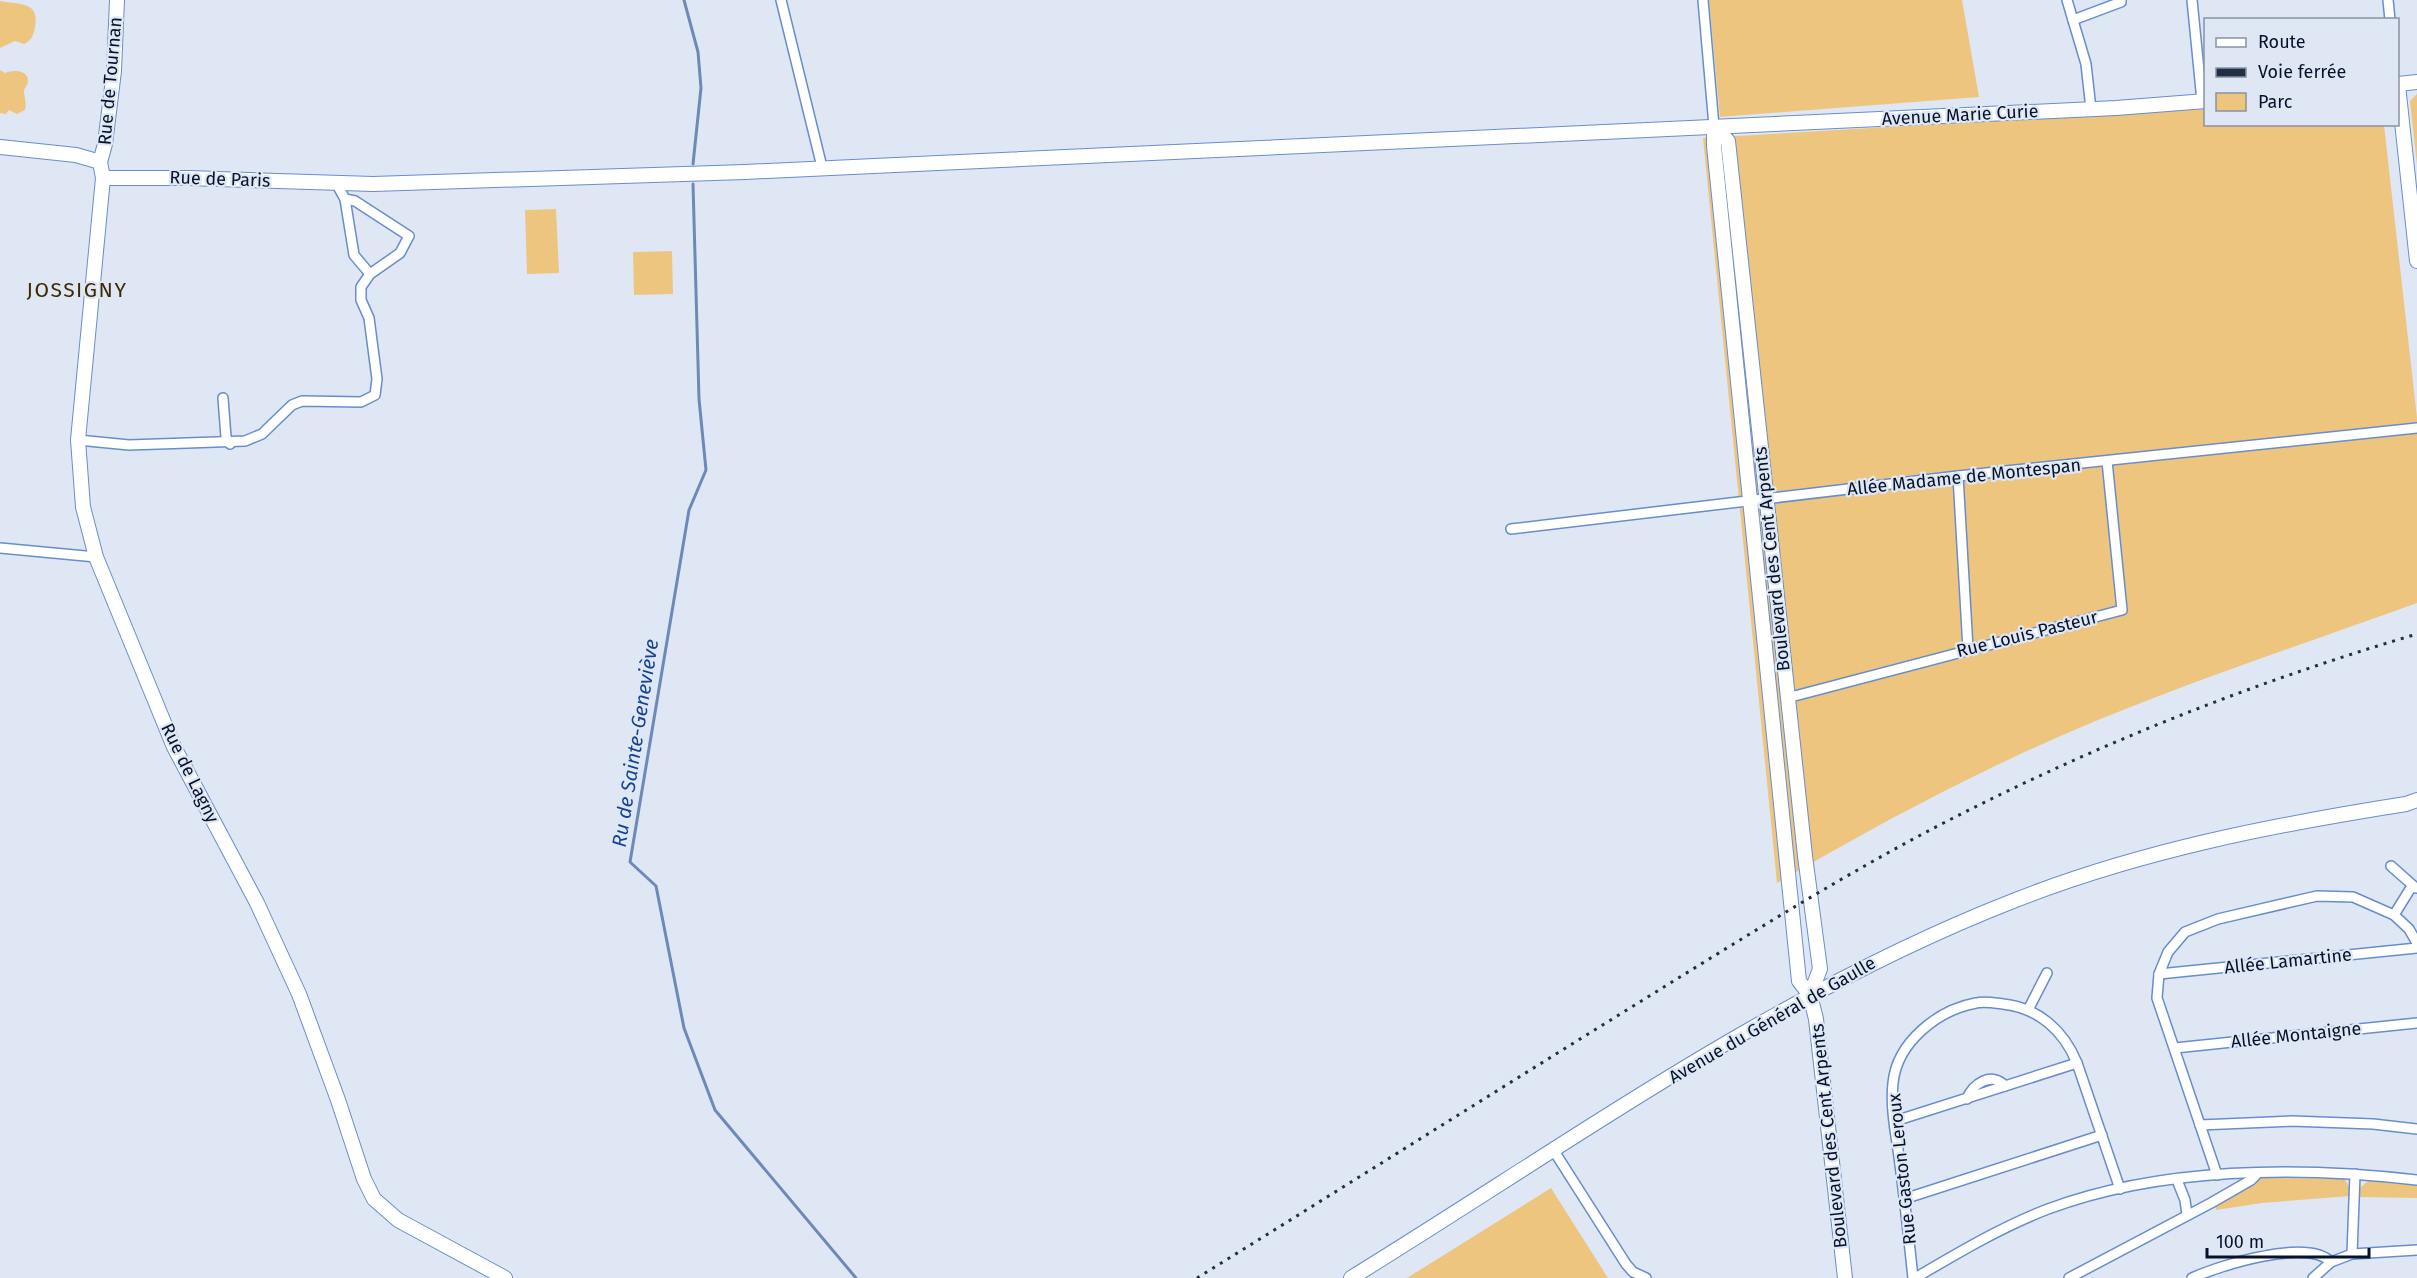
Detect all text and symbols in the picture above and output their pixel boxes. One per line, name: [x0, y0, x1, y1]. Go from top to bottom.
street label: Rue de Tournan: [93, 16, 127, 146]
legend: [2204, 18, 2399, 126]
text: Route: [2258, 31, 2306, 53]
text: Voie ferrée: [2258, 61, 2346, 83]
text: Parc: [2258, 91, 2293, 113]
street label: Avenue Marie Curie: [1881, 100, 2039, 130]
street label: Rue de Paris: [169, 166, 271, 192]
district label: JOSSIGNY: [27, 277, 127, 303]
street label: Boulevard des Cent Arpents: [1749, 446, 1795, 672]
street label: Allée Madame de Montespan: [1846, 454, 2082, 500]
street label: Rue Louis Pasteur: [1954, 606, 2100, 662]
water label: Ru de Sainte-Geneviève: [607, 637, 663, 849]
street label: Rue de Lagny: [156, 719, 224, 827]
street label: Allée Lamartine: [2223, 943, 2353, 979]
street label: Avenue du Général de Gaulle: [1665, 952, 1879, 1088]
street label: Allée Montaigne: [2230, 1017, 2362, 1053]
street label: Boulevard des Cent Arpents: [1806, 1023, 1852, 1249]
street label: Rue Gaston Leroux: [1883, 1092, 1921, 1246]
scale bar: [2207, 1221, 2369, 1259]
text: 100 m: [2216, 1231, 2264, 1253]

